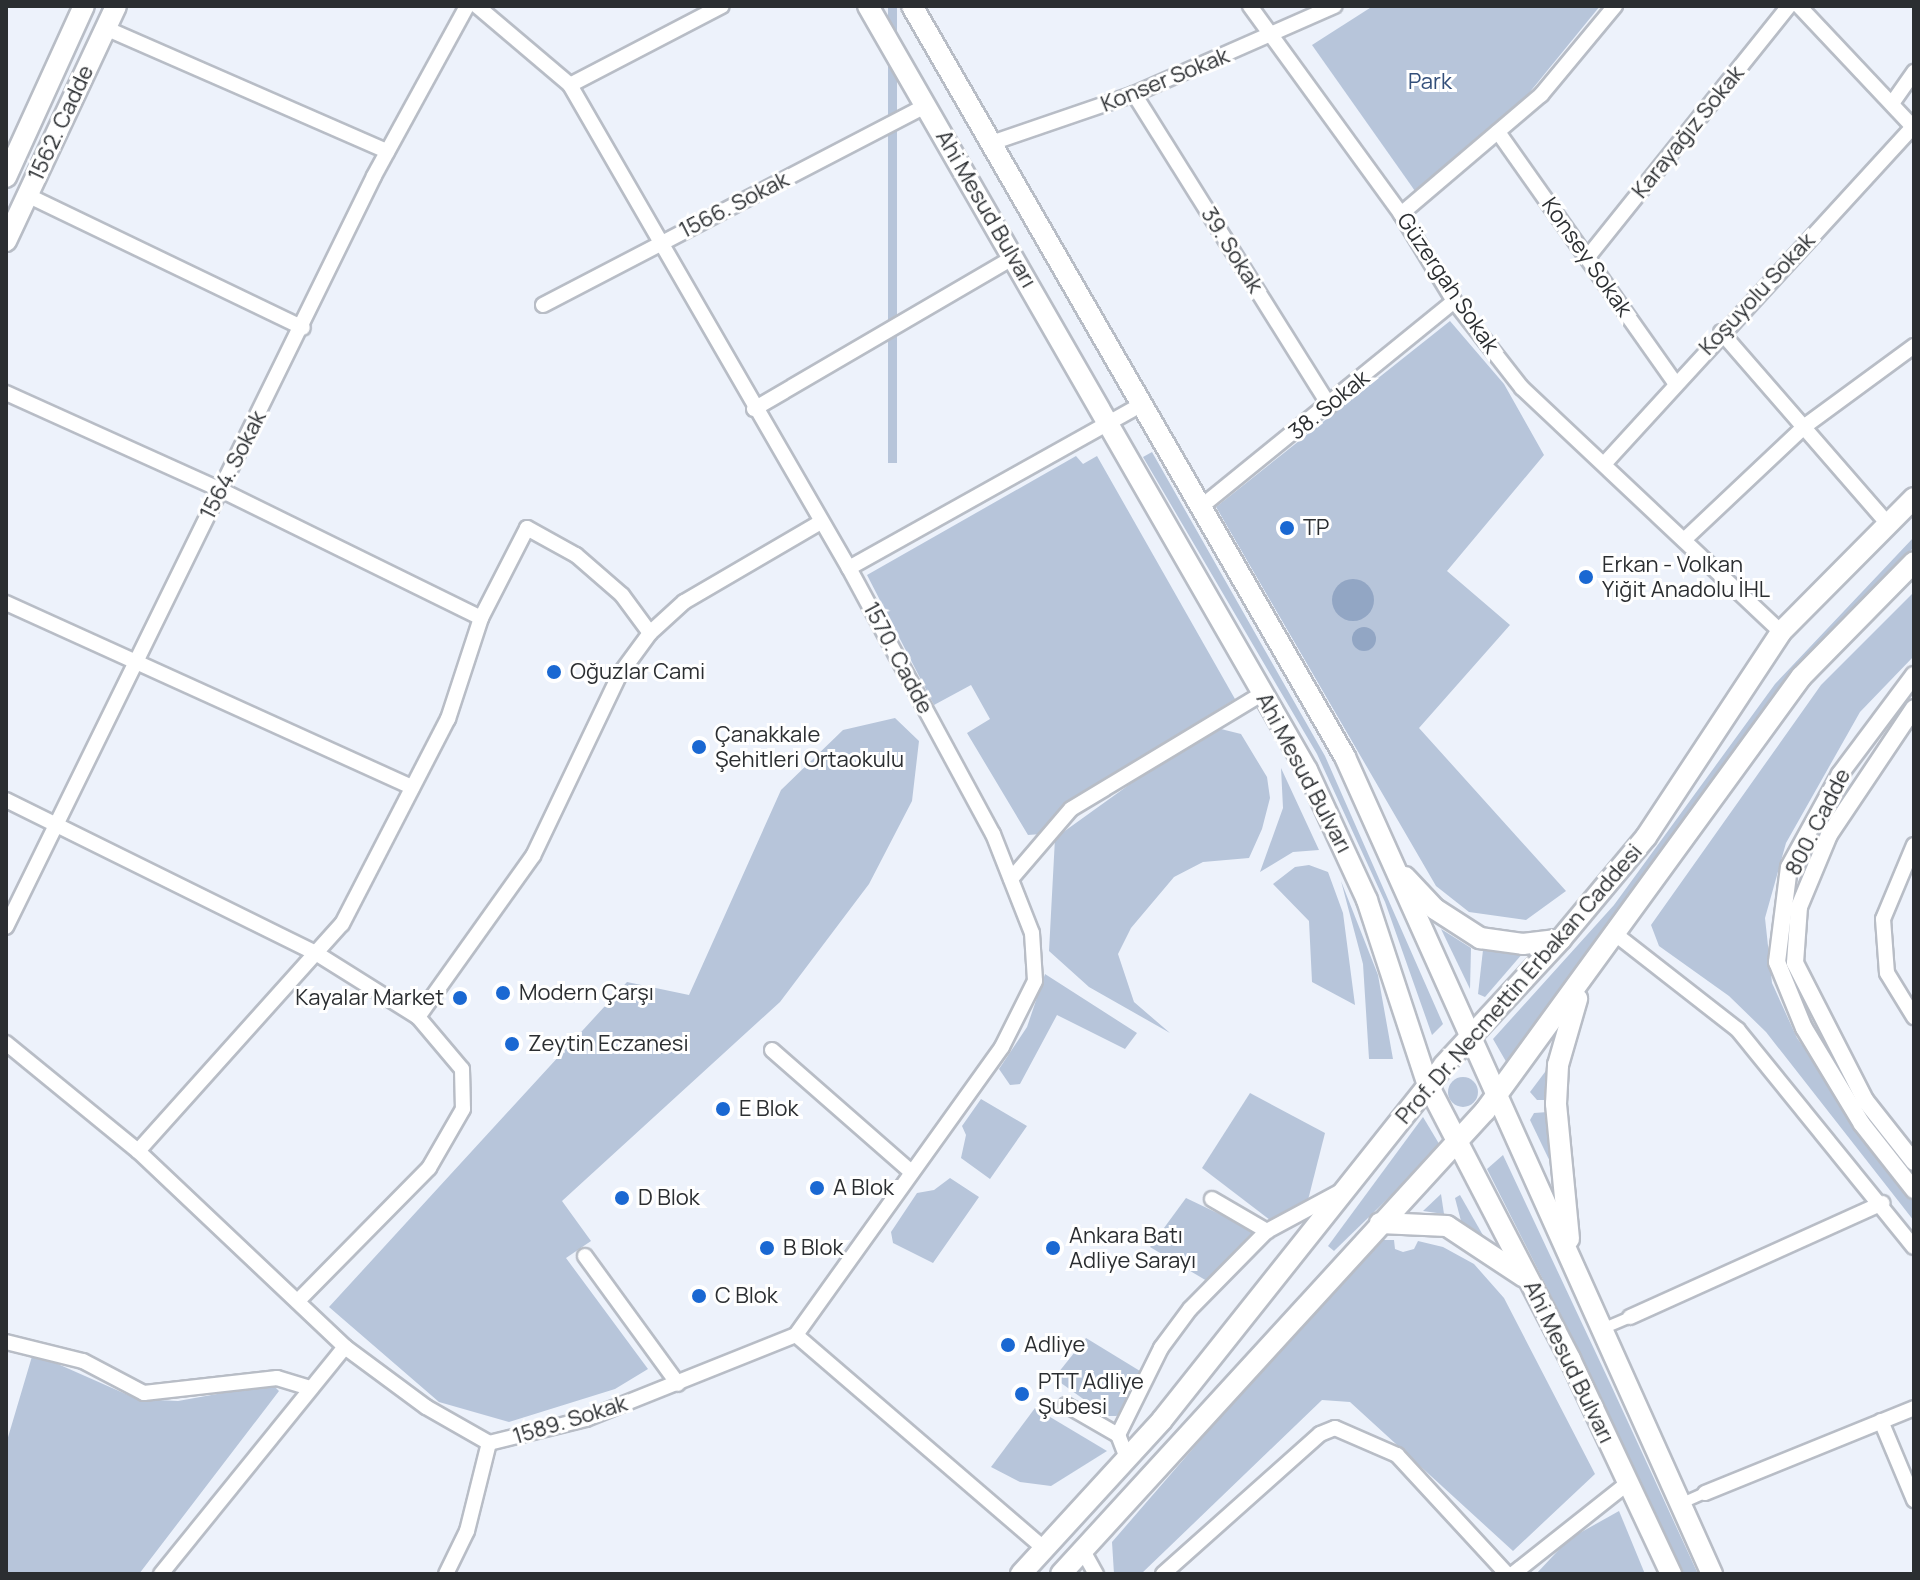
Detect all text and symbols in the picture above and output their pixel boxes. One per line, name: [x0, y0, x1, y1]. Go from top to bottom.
street label: Konser Sokak: [1097, 42, 1233, 118]
street label: 1562. Cadde: [23, 61, 99, 185]
street label: Karayağız Sokak: [1627, 61, 1749, 203]
park label: Park: [1408, 69, 1452, 95]
street label: Ahi Mesud Bulvarı: [930, 126, 1042, 292]
street label: 1566. Sokak: [675, 166, 793, 244]
street label: Konsey Sokak: [1536, 192, 1638, 322]
street label: 39. Sokak: [1195, 202, 1269, 298]
street label: Güzergah Sokak: [1391, 208, 1505, 358]
street label: Koşuyolu Sokak: [1694, 228, 1820, 360]
street label: 38. Sokak: [1284, 365, 1374, 445]
street label: 1564. Sokak: [194, 406, 272, 524]
place label: TP: [1303, 515, 1329, 541]
marker: TP: [1278, 519, 1296, 537]
place label: Erkan - Volkan Yiğit Anadolu İHL: [1602, 551, 1770, 602]
marker: Erkan - Volkan Yiğit Anadolu İHL: [1577, 568, 1595, 586]
street label: 1570. Cadde: [858, 598, 938, 718]
place label: Oğuzlar Cami: [570, 659, 705, 685]
marker: Oğuzlar Cami: [545, 663, 563, 681]
street label: Ahi Mesud Bulvarı: [1251, 688, 1357, 858]
place label: Çanakkale Şehitleri Ortaokulu: [715, 721, 904, 772]
marker: Çanakkale Şehitleri Ortaokulu: [690, 738, 708, 756]
street label: 800. Cadde: [1780, 764, 1856, 880]
street label: Prof. Dr. Necmettin Erbakan Caddesi: [1390, 839, 1648, 1129]
place label: Modern Çarşı: [519, 980, 654, 1006]
marker: Modern Çarşı: [494, 984, 512, 1002]
place label: Kayalar Market: [295, 985, 444, 1011]
marker: Kayalar Market: [451, 989, 469, 1007]
place label: Zeytin Eczanesi: [528, 1031, 689, 1057]
marker: Zeytin Eczanesi: [503, 1035, 521, 1053]
place label: E Blok: [739, 1096, 798, 1122]
marker: E Blok: [714, 1100, 732, 1118]
place label: A Blok: [833, 1175, 894, 1201]
marker: A Blok: [808, 1179, 826, 1197]
place label: D Blok: [638, 1185, 700, 1211]
marker: D Blok: [613, 1189, 631, 1207]
place label: Ankara Batı Adliye Sarayı: [1069, 1222, 1196, 1274]
place label: B Blok: [783, 1235, 843, 1261]
marker: B Blok: [758, 1239, 776, 1257]
marker: Ankara Batı Adliye Sarayı: [1044, 1239, 1062, 1257]
street label: Ahi Mesud Bulvarı: [1518, 1276, 1620, 1448]
place label: C Blok: [715, 1283, 778, 1309]
marker: C Blok: [690, 1287, 708, 1305]
place label: Adliye: [1024, 1332, 1085, 1358]
marker: Adliye: [999, 1336, 1017, 1354]
place label: PTT Adliye Şubesi: [1038, 1368, 1145, 1420]
marker: PTT Adliye Şubesi: [1013, 1385, 1031, 1403]
street label: 1589. Sokak: [510, 1390, 630, 1450]

